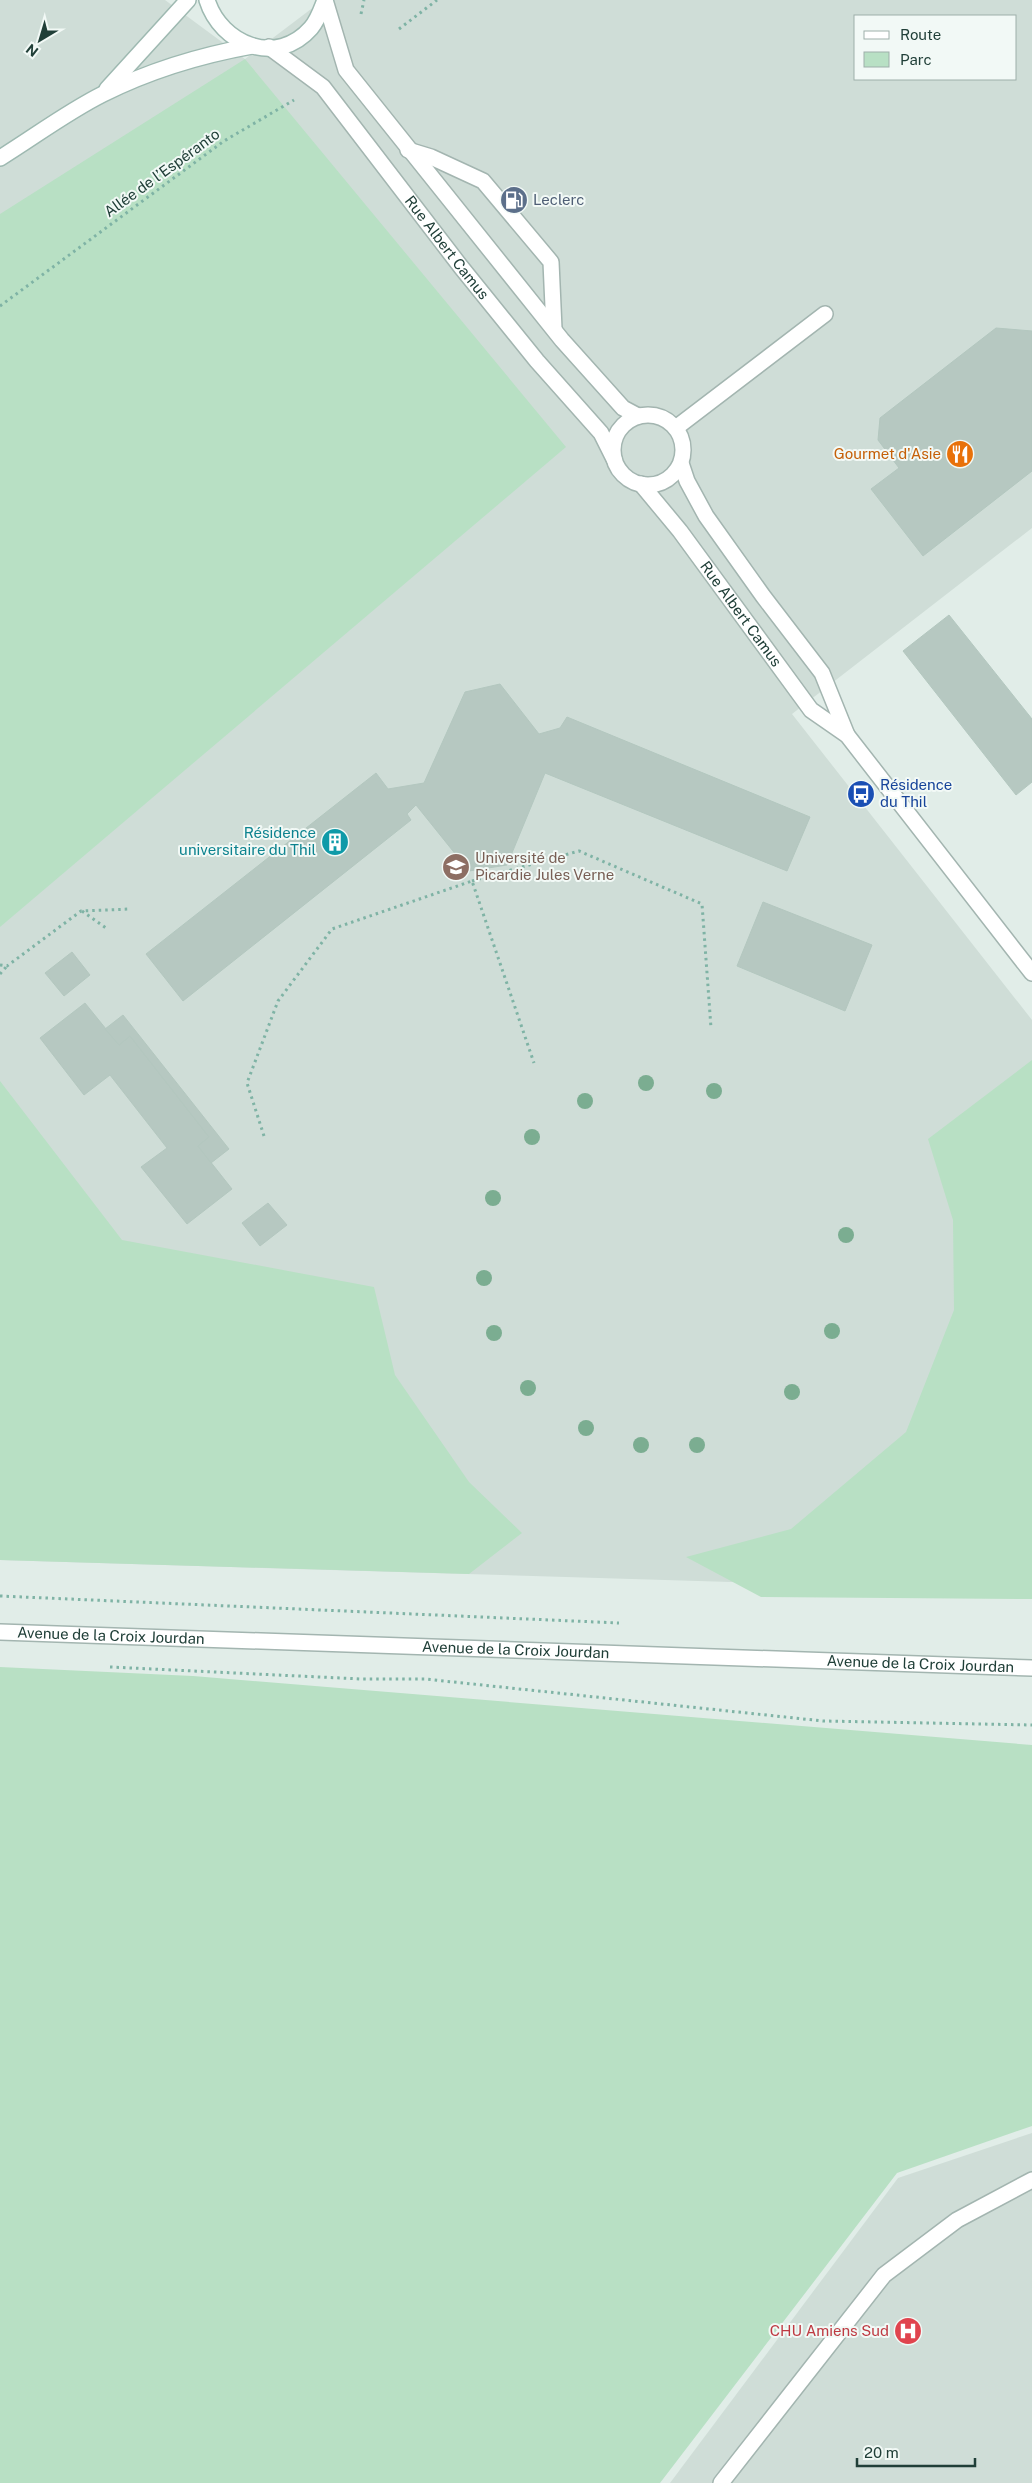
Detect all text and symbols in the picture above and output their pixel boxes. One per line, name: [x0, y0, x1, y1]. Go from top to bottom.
north arrow: [15, 15, 65, 65]
legend: [854, 15, 1017, 80]
text: Route: [900, 26, 941, 43]
text: N: [23, 41, 41, 60]
text: Parc: [900, 51, 932, 68]
street label: Allée de l’Espéranto: [101, 125, 223, 220]
fuel station icon: Leclerc: [499, 185, 529, 215]
place label: Leclerc: [533, 191, 584, 208]
street label: Rue Albert Camus: [402, 192, 493, 302]
restaurant icon: Gourmet d'Asie: [945, 439, 975, 469]
place label: Gourmet d'Asie: [834, 445, 941, 462]
street label: Rue Albert Camus: [697, 558, 785, 670]
place label: Résidence du Thil: [880, 776, 952, 810]
bus stop icon: Résidence du Thil: [846, 779, 876, 809]
place label: Résidence universitaire du Thil: [179, 824, 316, 858]
building icon: Résidence universitaire du Thil: [320, 827, 350, 857]
place label: Université de Picardie Jules Verne: [475, 849, 614, 883]
school or university icon: Université de Picardie Jules Verne: [441, 852, 471, 882]
street label: Avenue de la Croix Jourdan: [17, 1624, 205, 1647]
street label: Avenue de la Croix Jourdan: [422, 1638, 610, 1661]
street label: Avenue de la Croix Jourdan: [826, 1652, 1014, 1675]
hospital icon: CHU Amiens Sud: [893, 2316, 923, 2346]
place label: CHU Amiens Sud: [770, 2322, 889, 2339]
scale bar: [857, 2436, 974, 2468]
text: 20 m: [864, 2444, 899, 2461]

